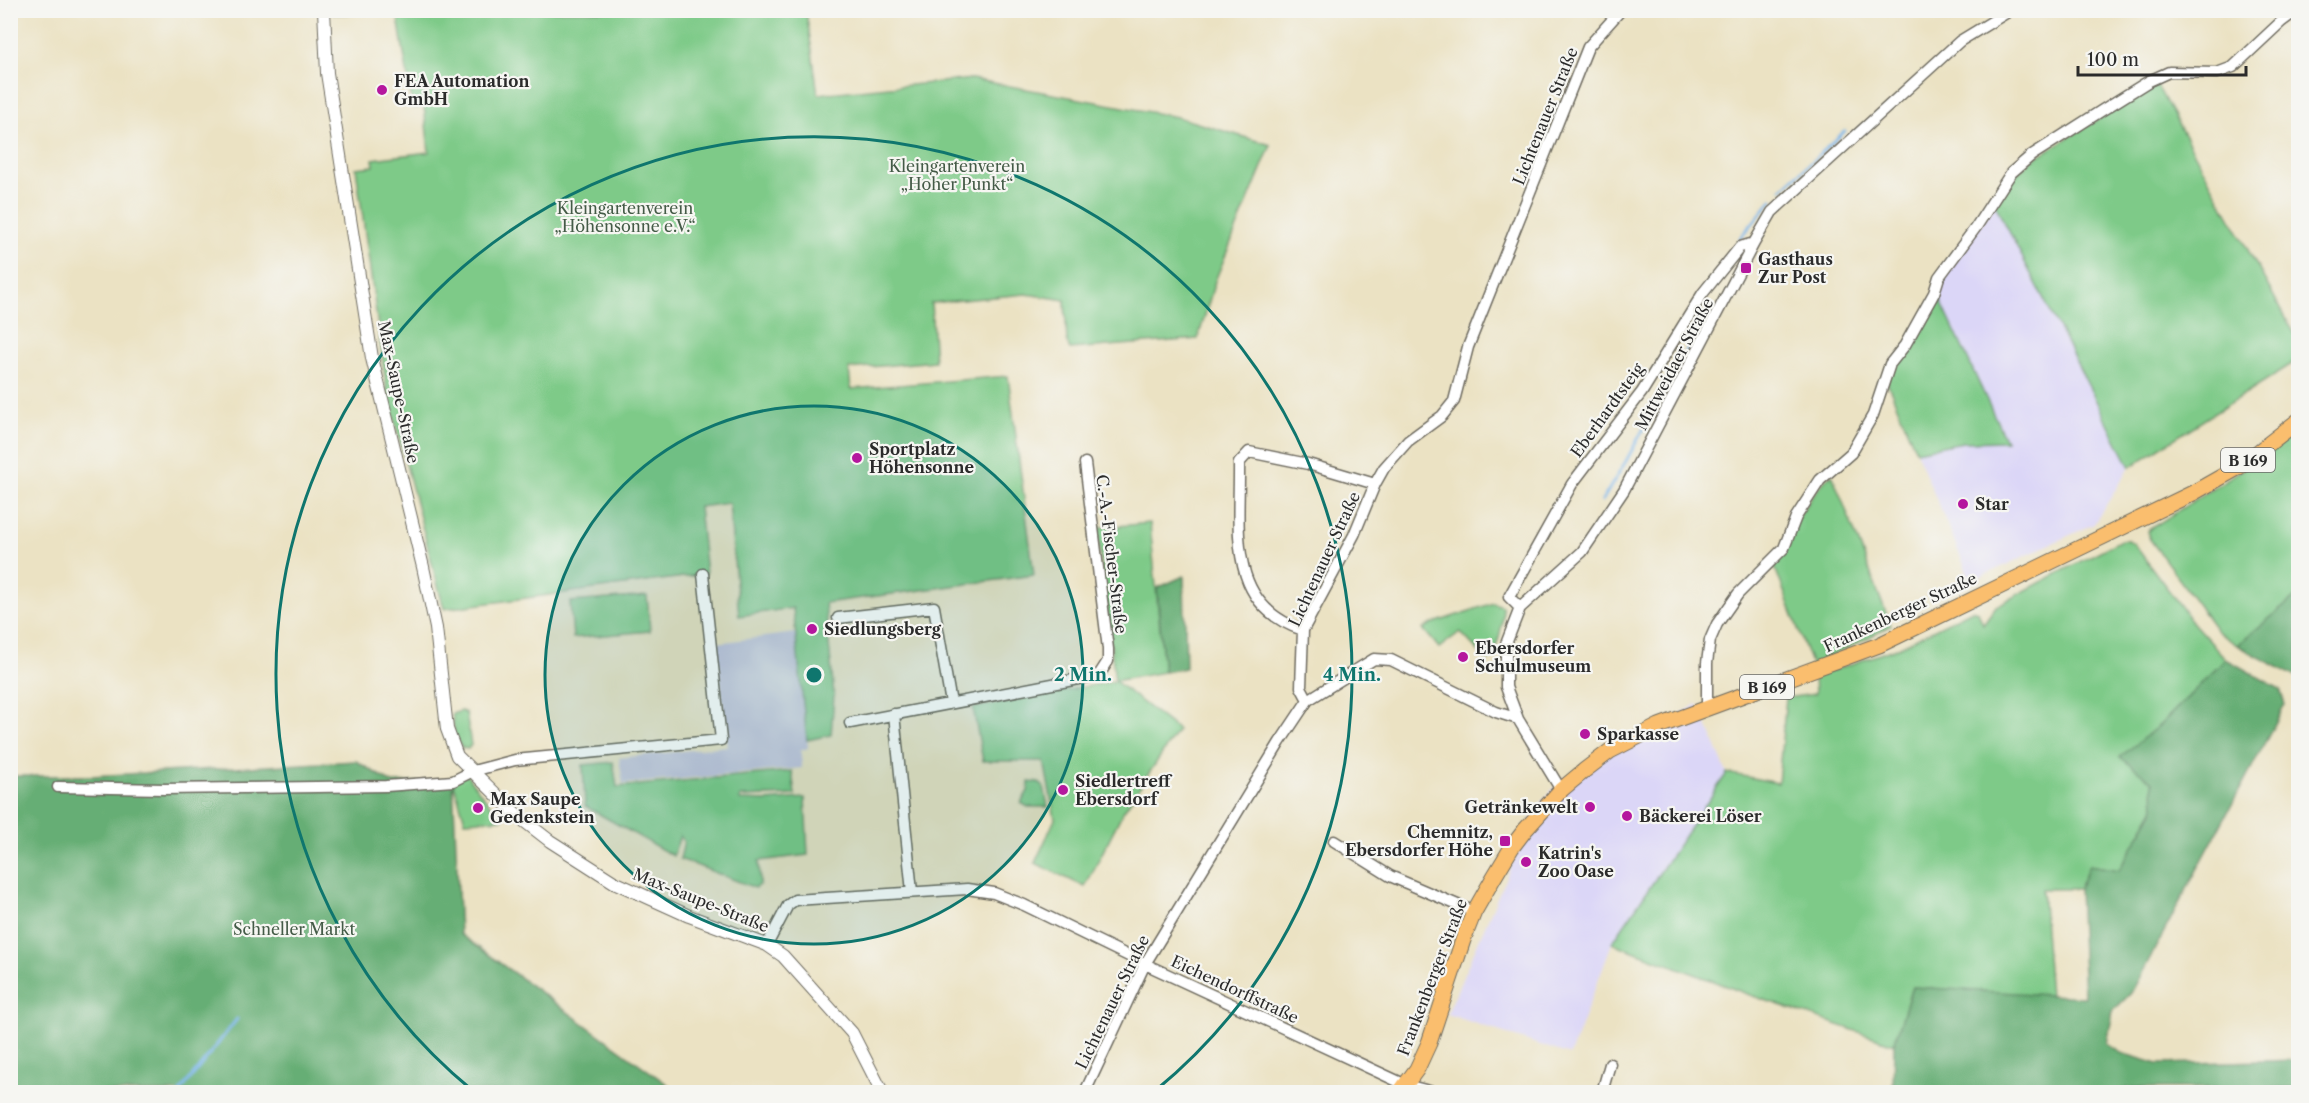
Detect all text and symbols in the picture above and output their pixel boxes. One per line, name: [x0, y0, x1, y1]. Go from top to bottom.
scale bar: [2078, 39, 2246, 77]
street label: Lichtenauer Straße: [1508, 44, 1582, 188]
text: 100 m: [2087, 49, 2139, 71]
place label: FEA Automation GmbH: [394, 71, 529, 109]
marker: FEA Automation GmbH: [375, 83, 389, 97]
park label: Kleingartenverein „Hoher Punkt“: [889, 156, 1025, 194]
park label: Kleingartenverein „Höhensonne e.V.“: [555, 198, 695, 236]
place label: Gasthaus Zur Post: [1758, 249, 1833, 287]
marker: Gasthaus Zur Post: [1739, 261, 1753, 275]
street label: Mittweidaer Straße: [1631, 294, 1717, 434]
street label: Max-Saupe-Straße: [374, 319, 424, 465]
street label: Eberhardtsteig: [1566, 359, 1648, 461]
place label: Sportplatz Höhensonne: [869, 439, 974, 477]
road number: B 169: [2221, 448, 2275, 472]
marker: Sportplatz Höhensonne: [850, 451, 864, 465]
street label: C.-A.-Fischer-Straße: [1092, 473, 1132, 635]
street label: Lichtenauer Straße: [1284, 488, 1364, 630]
place label: Star: [1975, 494, 2009, 514]
marker: Star: [1956, 497, 1970, 511]
street label: Frankenberger Straße: [1820, 568, 1980, 656]
place label: Siedlungsberg: [824, 619, 942, 639]
marker: Siedlungsberg: [805, 622, 819, 636]
place label: Ebersdorfer Schulmuseum: [1475, 638, 1591, 676]
marker: Ebersdorfer Schulmuseum: [1456, 650, 1470, 664]
text: 2 Min.: [1054, 664, 1112, 686]
text: 4 Min.: [1323, 664, 1381, 686]
centre of rings: [804, 665, 824, 685]
road number: B 169: [1740, 675, 1794, 699]
place label: Sparkasse: [1597, 724, 1679, 744]
marker: Sparkasse: [1578, 727, 1592, 741]
place label: Siedlertreff Ebersdorf: [1075, 771, 1173, 809]
marker: Siedlertreff Ebersdorf: [1056, 783, 1070, 797]
place label: Max Saupe Gedenkstein: [490, 789, 595, 827]
place label: Getränkewelt: [1465, 797, 1579, 817]
marker: Getränkewelt: [1583, 800, 1597, 814]
marker: Max Saupe Gedenkstein: [471, 801, 485, 815]
place label: Bäckerei Löser: [1639, 806, 1762, 826]
marker: Bäckerei Löser: [1620, 809, 1634, 823]
place label: Chemnitz, Ebersdorfer Höhe: [1345, 822, 1493, 860]
marker: Chemnitz, Ebersdorfer Höhe: [1498, 834, 1512, 848]
place label: Katrin's Zoo Oase: [1538, 843, 1614, 881]
marker: Katrin's Zoo Oase: [1519, 855, 1533, 869]
street label: Max-Saupe-Straße: [630, 864, 772, 936]
street label: Frankenberger Straße: [1393, 896, 1471, 1058]
park label: Schneller Markt: [233, 919, 355, 939]
street label: Lichtenauer Straße: [1071, 932, 1153, 1072]
street label: Eichendorffstraße: [1168, 951, 1302, 1027]

